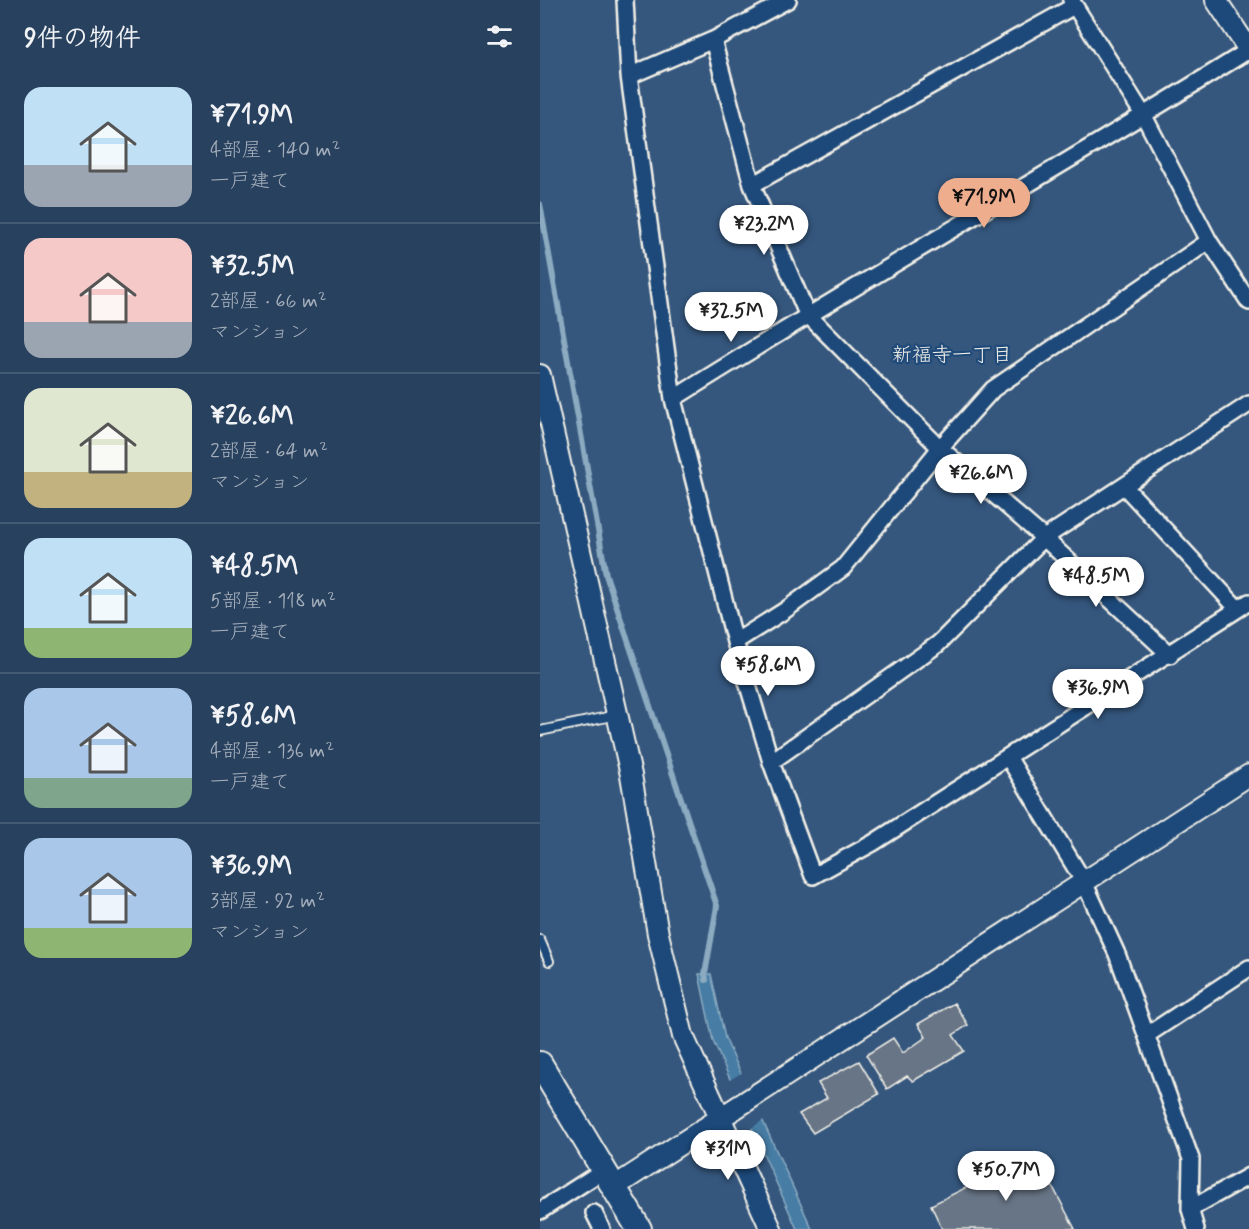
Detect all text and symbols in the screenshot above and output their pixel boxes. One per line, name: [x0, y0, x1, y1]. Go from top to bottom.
icon: filters: [483, 20, 516, 53]
text: 9件の物件: [24, 22, 141, 56]
text: ¥71.9M: [210, 99, 293, 133]
icon: home: [72, 111, 144, 183]
text: 4部屋 · 140 m²: [210, 137, 340, 164]
text: 一戸建て: [210, 168, 290, 195]
pin: ¥71.9M: [935, 178, 1033, 229]
text: ¥71.9M: [952, 184, 1016, 211]
pin: ¥23.2M: [715, 205, 813, 256]
text: ¥23.2M: [733, 211, 795, 238]
text: ¥32.5M: [210, 250, 294, 284]
icon: home: [72, 262, 144, 334]
text: 2部屋 · 66 m²: [210, 288, 327, 315]
pin: ¥32.5M: [682, 292, 780, 343]
text: ¥32.5M: [699, 298, 763, 325]
text: マンション: [210, 319, 309, 346]
district label: 新福寺一丁目: [892, 342, 1012, 369]
text: ¥26.6M: [210, 400, 294, 434]
icon: home: [72, 412, 144, 484]
text: 2部屋 · 64 m²: [210, 438, 328, 465]
pin: ¥26.6M: [932, 454, 1030, 505]
text: ¥26.6M: [949, 460, 1013, 487]
text: マンション: [210, 469, 309, 496]
text: ¥48.5M: [210, 550, 298, 584]
pin: ¥48.5M: [1047, 557, 1145, 608]
icon: home: [72, 562, 144, 634]
text: ¥48.5M: [1062, 563, 1130, 590]
text: 5部屋 · 118 m²: [210, 588, 336, 615]
text: 一戸建て: [210, 619, 290, 646]
pin: ¥58.6M: [719, 646, 817, 697]
text: ¥58.6M: [735, 652, 801, 679]
pin: ¥36.9M: [1049, 669, 1147, 720]
text: ¥36.9M: [1066, 675, 1130, 702]
text: ¥58.6M: [210, 700, 296, 734]
icon: home: [72, 712, 144, 784]
text: 4部屋 · 136 m²: [210, 738, 334, 765]
text: 一戸建て: [210, 769, 290, 796]
text: ¥36.9M: [210, 850, 292, 884]
icon: home: [72, 862, 144, 934]
text: 3部屋 · 92 m²: [210, 888, 325, 915]
text: マンション: [210, 919, 309, 946]
pin: ¥31M: [692, 1130, 764, 1181]
text: ¥31M: [705, 1136, 751, 1163]
pin: ¥50.7M: [957, 1151, 1055, 1202]
text: ¥50.7M: [972, 1157, 1040, 1184]

